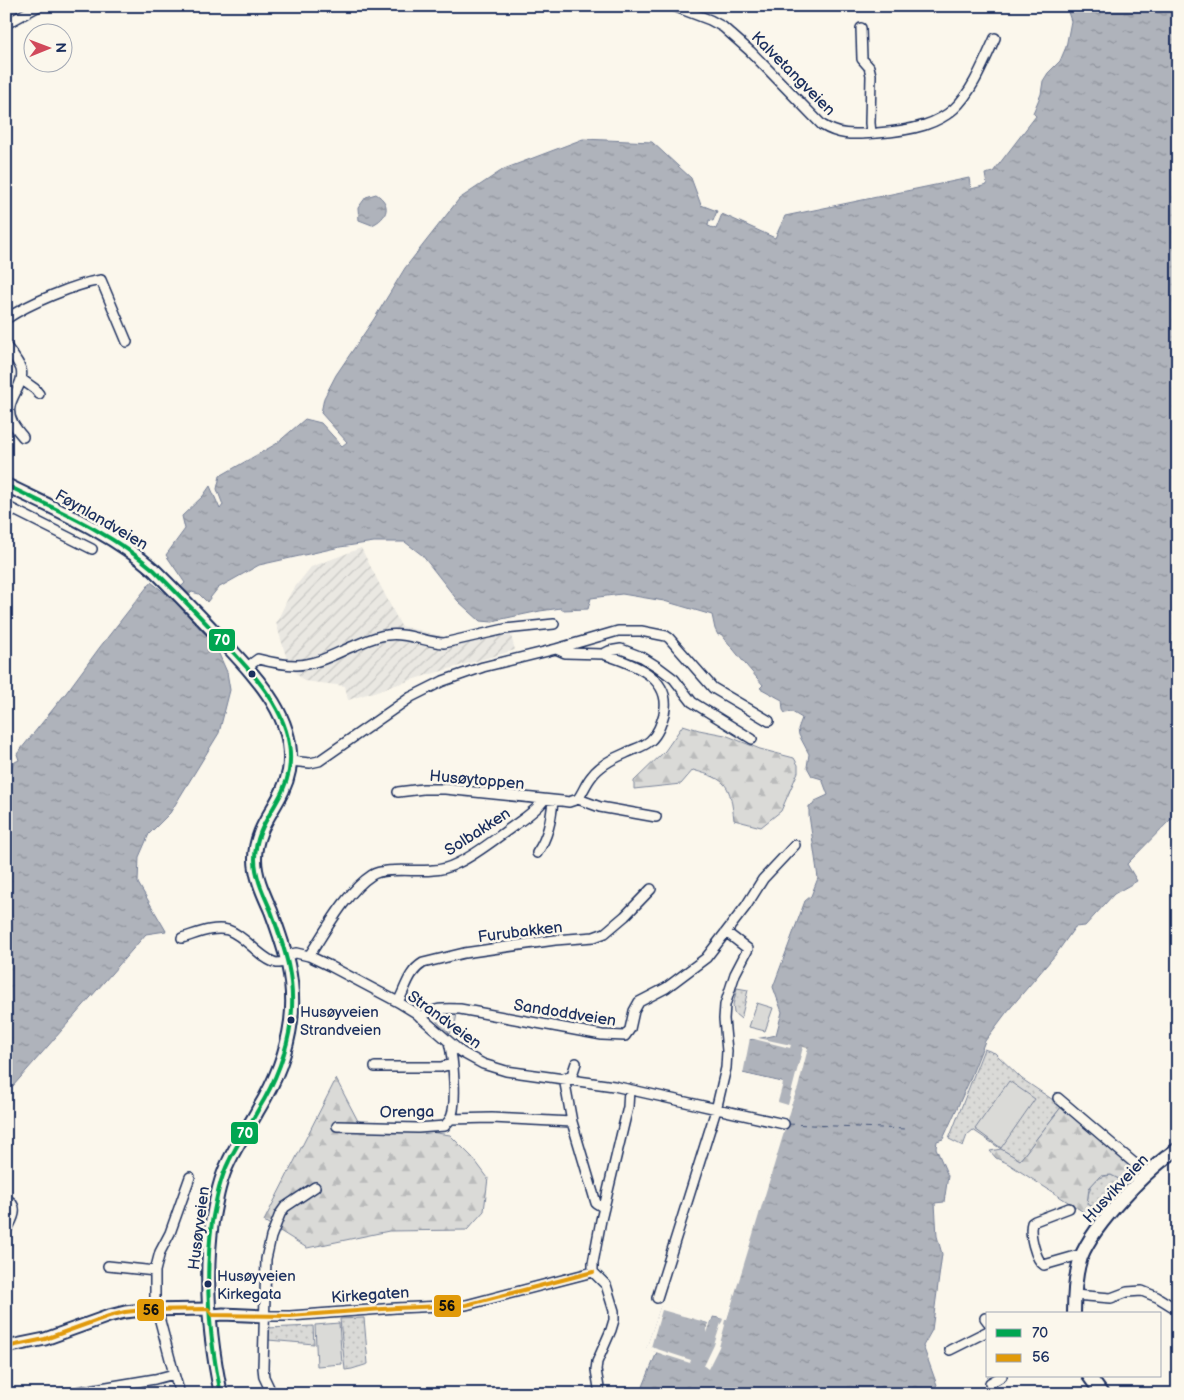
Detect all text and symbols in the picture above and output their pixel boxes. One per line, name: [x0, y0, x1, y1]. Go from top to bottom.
north arrow: [22, 22, 72, 72]
street label: Kalvetangveien: [747, 28, 839, 120]
text: N: [52, 42, 69, 53]
street label: Føynlandveien: [51, 486, 151, 555]
line badge: 70: [208, 628, 236, 652]
text: 70: [214, 632, 231, 649]
unlabelled marker: [247, 669, 257, 679]
street label: Husøytoppen: [429, 767, 525, 794]
street label: Solbakken: [441, 804, 514, 860]
street label: Furubakken: [477, 918, 564, 947]
street label: Strandveien: [404, 987, 485, 1053]
street label: Sandoddveien: [512, 996, 617, 1031]
place label: Husøyveien Strandveien: [300, 1003, 381, 1040]
marker: Husøyveien Strandveien: [286, 1015, 296, 1025]
street label: Orenga: [380, 1103, 434, 1122]
line badge: 70: [230, 1121, 259, 1145]
text: 70: [237, 1125, 254, 1142]
street label: Husvikveien: [1079, 1151, 1153, 1227]
street label: Husøyveien: [185, 1185, 214, 1271]
place label: Husøyveien Kirkegata: [217, 1267, 296, 1304]
marker: Husøyveien Kirkegata: [203, 1279, 213, 1289]
street label: Kirkegaten: [330, 1283, 410, 1308]
line badge: 56: [433, 1294, 462, 1318]
line badge: 56: [136, 1298, 165, 1322]
text: 56: [439, 1298, 455, 1315]
text: 56: [143, 1302, 159, 1319]
legend: [986, 1312, 1162, 1378]
text: 70: [1032, 1324, 1048, 1343]
text: 56: [1032, 1348, 1050, 1367]

